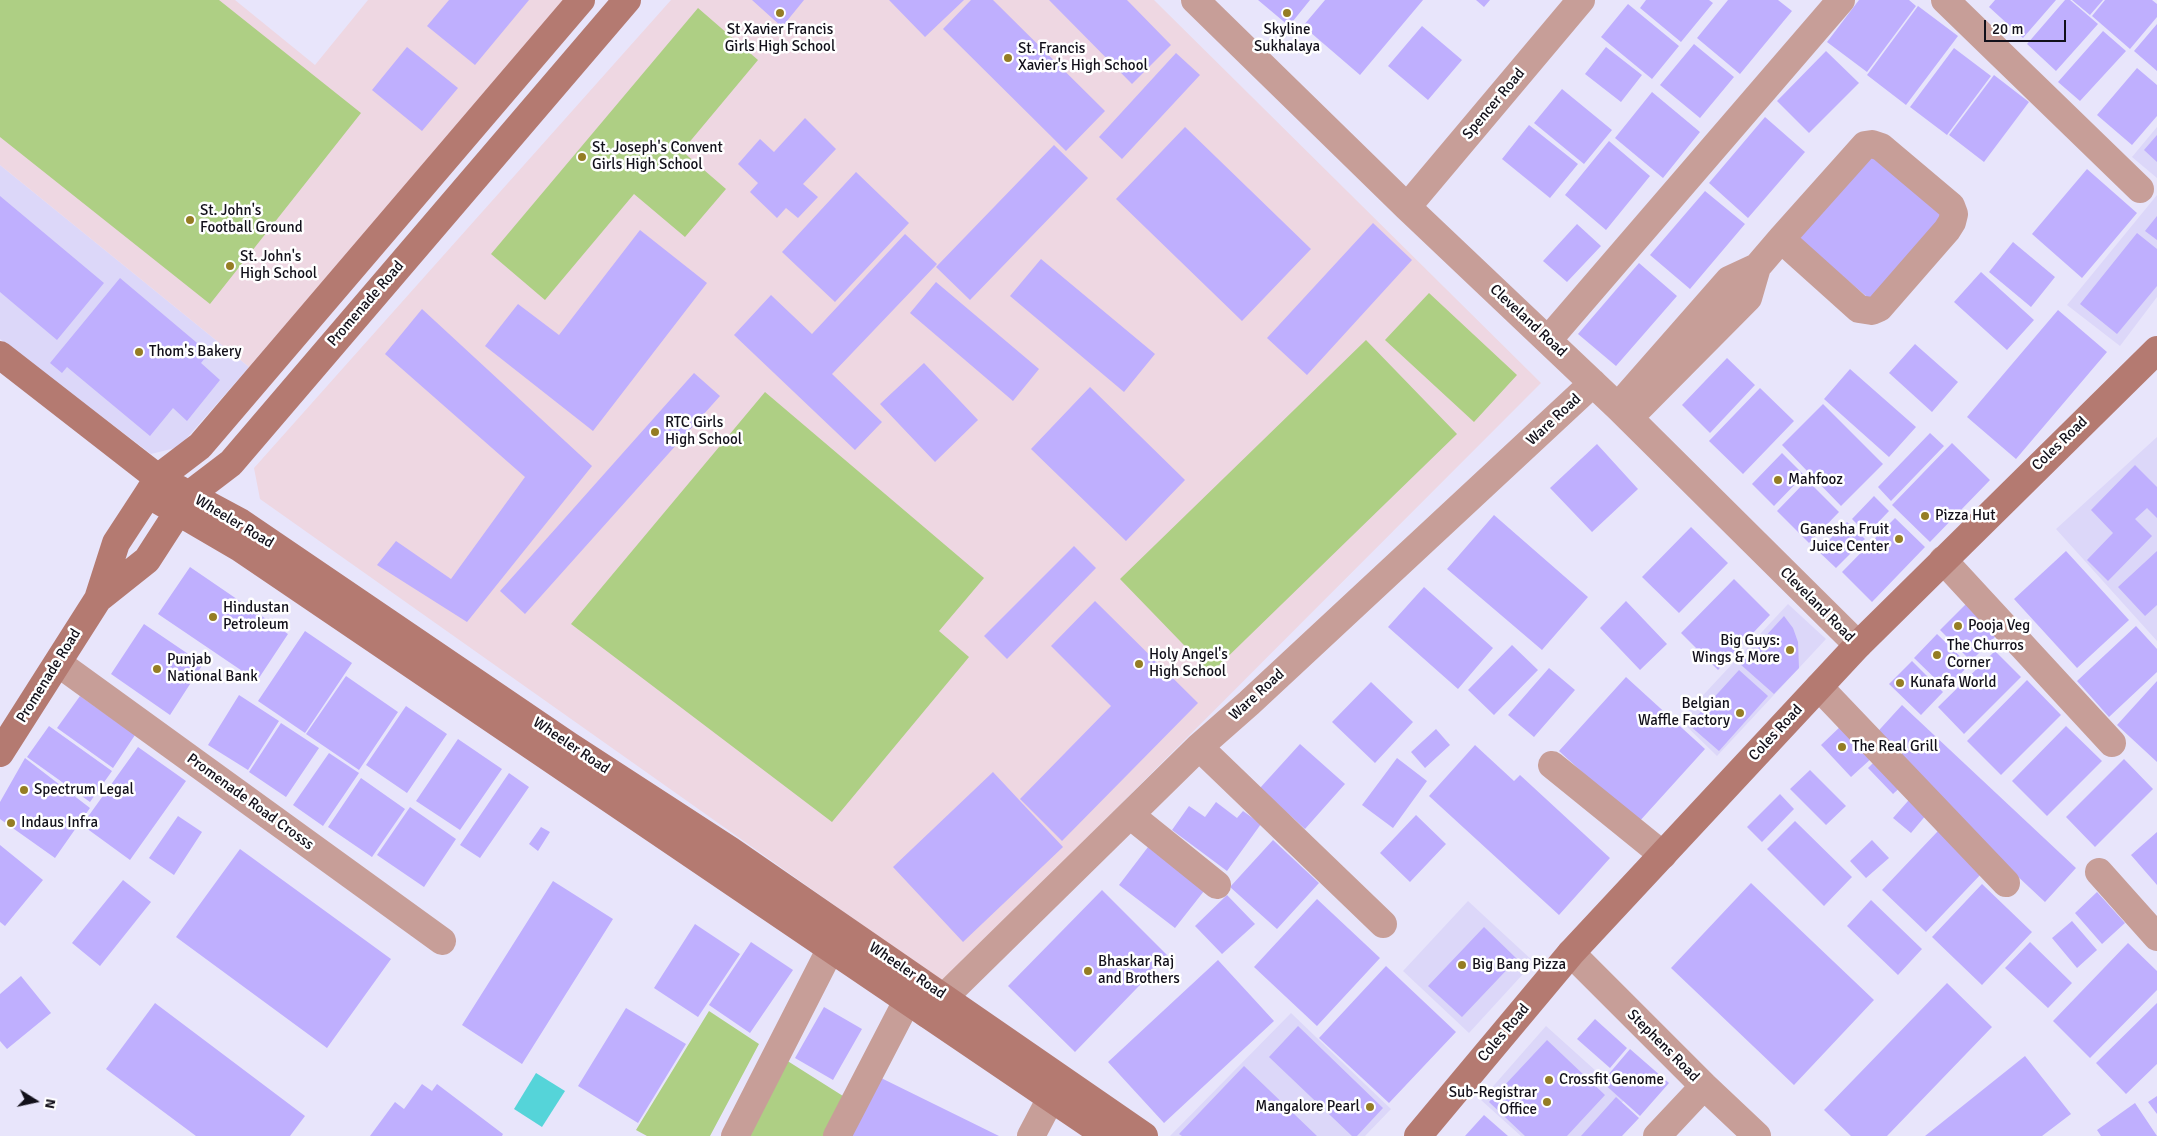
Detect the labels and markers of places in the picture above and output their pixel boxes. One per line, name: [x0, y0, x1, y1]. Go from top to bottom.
marker: St Xavier Francis Girls High School: [774, 7, 786, 19]
marker: Skyline Sukhalaya: [1281, 7, 1293, 19]
place label: St Xavier Francis Girls High School: [725, 21, 835, 56]
place label: Skyline Sukhalaya: [1254, 21, 1320, 56]
place label: St. Francis Xavier's High School: [1018, 40, 1148, 75]
marker: St. Francis Xavier's High School: [1002, 52, 1014, 64]
place label: St. Joseph's Convent Girls High School: [592, 139, 723, 174]
marker: St. Joseph's Convent Girls High School: [576, 151, 588, 163]
place label: St. John's Football Ground: [200, 202, 303, 237]
marker: St. John's Football Ground: [184, 214, 196, 226]
place label: St. John's High School: [240, 248, 317, 283]
marker: St. John's High School: [224, 260, 236, 272]
place label: Thom's Bakery: [149, 343, 242, 361]
marker: Thom's Bakery: [133, 346, 145, 358]
place label: RTC Girls High School: [665, 414, 742, 449]
marker: RTC Girls High School: [649, 426, 661, 438]
place label: Mahfooz: [1788, 471, 1843, 489]
marker: Mahfooz: [1772, 474, 1784, 486]
place label: Pizza Hut: [1935, 507, 1995, 525]
marker: Pizza Hut: [1919, 510, 1931, 522]
place label: Ganesha Fruit Juice Center: [1800, 521, 1889, 556]
marker: Ganesha Fruit Juice Center: [1893, 533, 1905, 545]
place label: Hindustan Petroleum: [223, 599, 289, 634]
marker: Hindustan Petroleum: [207, 611, 219, 623]
place label: Pooja Veg: [1968, 617, 2030, 635]
marker: Pooja Veg: [1952, 620, 1964, 632]
place label: Big Guys: Wings & More: [1692, 632, 1780, 667]
place label: The Churros Corner: [1947, 637, 2024, 672]
marker: Big Guys: Wings & More: [1784, 644, 1796, 656]
place label: Holy Angel's High School: [1149, 646, 1228, 681]
marker: The Churros Corner: [1931, 649, 1943, 661]
place label: Punjab National Bank: [167, 651, 258, 686]
marker: Holy Angel's High School: [1133, 658, 1145, 670]
marker: Punjab National Bank: [151, 663, 163, 675]
place label: Kunafa World: [1910, 674, 1996, 692]
marker: Kunafa World: [1894, 677, 1906, 689]
place label: Belgian Waffle Factory: [1638, 695, 1730, 730]
marker: Belgian Waffle Factory: [1734, 707, 1746, 719]
place label: The Real Grill: [1852, 738, 1938, 756]
marker: The Real Grill: [1836, 741, 1848, 753]
place label: Spectrum Legal: [34, 781, 134, 799]
marker: Spectrum Legal: [18, 784, 30, 796]
place label: Indaus Infra: [21, 814, 98, 832]
marker: Indaus Infra: [5, 817, 17, 829]
place label: Bhaskar Raj and Brothers: [1098, 953, 1180, 988]
place label: Big Bang Pizza: [1472, 956, 1566, 974]
marker: Big Bang Pizza: [1456, 959, 1468, 971]
marker: Bhaskar Raj and Brothers: [1082, 965, 1094, 977]
place label: Crossfit Genome: [1559, 1071, 1664, 1089]
marker: Crossfit Genome: [1543, 1074, 1555, 1086]
place label: Sub-Registrar Office: [1449, 1084, 1537, 1119]
marker: Sub-Registrar Office: [1541, 1096, 1553, 1108]
place label: Mangalore Pearl: [1255, 1098, 1360, 1116]
marker: Mangalore Pearl: [1364, 1101, 1376, 1113]

